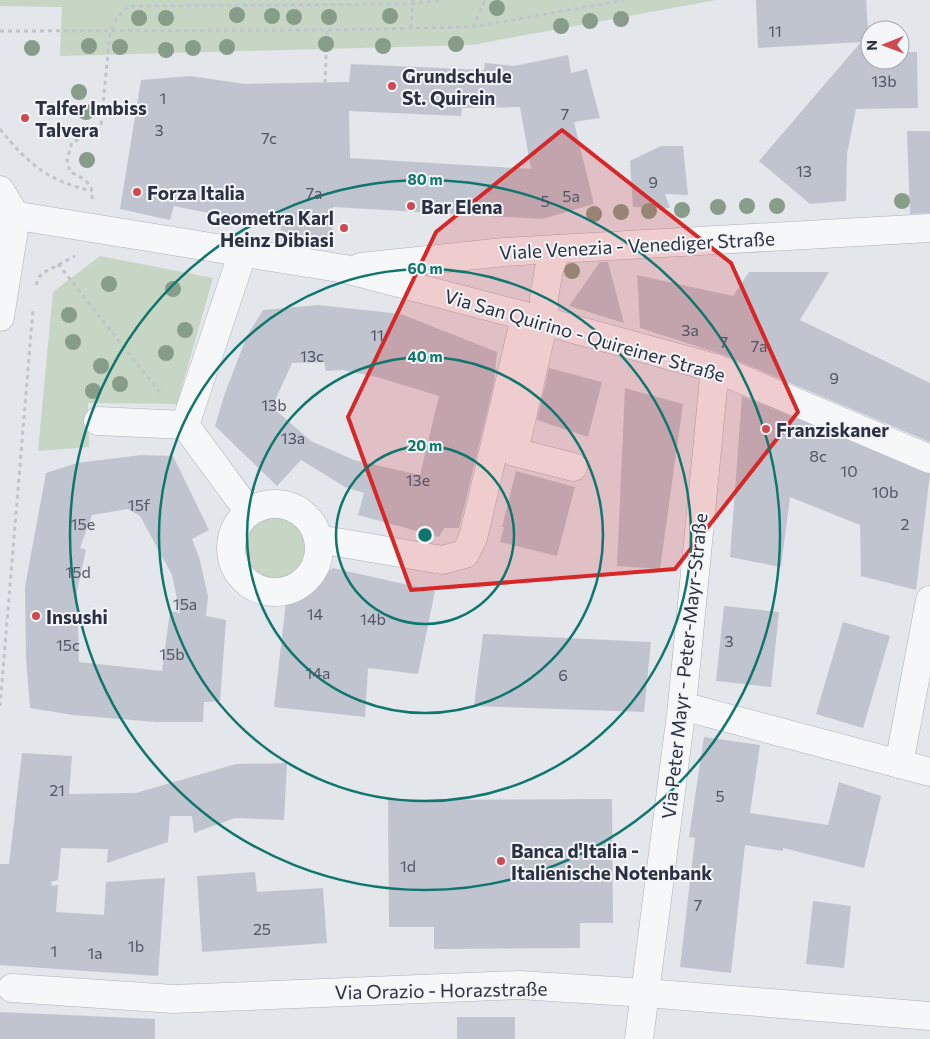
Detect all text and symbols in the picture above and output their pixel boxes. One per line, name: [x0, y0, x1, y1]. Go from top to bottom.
north arrow: [860, 20, 910, 70]
house number: 11: [768, 21, 782, 40]
text: N: [863, 40, 880, 51]
place label: Grundschule St. Quirein: [402, 64, 512, 109]
house number: 13b: [871, 71, 897, 90]
marker: Grundschule St. Quirein: [386, 80, 398, 92]
house number: 1: [160, 88, 166, 107]
place label: Talfer Imbiss Talvera: [35, 96, 147, 141]
house number: 7: [561, 104, 569, 123]
marker: Talfer Imbiss Talvera: [19, 112, 31, 124]
house number: 3: [154, 120, 164, 139]
house number: 7c: [261, 128, 277, 147]
house number: 13: [796, 161, 812, 180]
text: 80 m: [407, 170, 443, 188]
house number: 9: [648, 172, 658, 191]
place label: Forza Italia: [147, 181, 245, 204]
house number: 7a: [306, 183, 322, 202]
marker: Forza Italia: [131, 186, 143, 198]
house number: 5a: [562, 186, 580, 205]
house number: 5: [540, 191, 550, 210]
place label: Bar Elena: [421, 195, 503, 218]
marker: Bar Elena: [405, 200, 417, 212]
place label: Geometra Karl Heinz Dibiasi: [207, 206, 334, 251]
marker: Geometra Karl Heinz Dibiasi: [338, 222, 350, 234]
street label: Viale Venezia - Venediger Straße: [499, 226, 775, 264]
text: 60 m: [407, 259, 443, 277]
street label: Via San Quirino - Quireiner Straße: [442, 284, 728, 386]
house number: 3a: [681, 320, 699, 339]
house number: 11: [370, 325, 384, 344]
house number: 7: [720, 332, 728, 351]
house number: 7a: [751, 336, 767, 355]
house number: 13c: [300, 346, 324, 365]
text: 40 m: [407, 347, 443, 365]
house number: 9: [829, 368, 839, 387]
house number: 13b: [261, 395, 287, 414]
place label: Franziskaner: [776, 418, 889, 441]
marker: Franziskaner: [760, 423, 772, 435]
house number: 13a: [281, 428, 305, 447]
text: 20 m: [408, 436, 442, 454]
house number: 8c: [809, 446, 827, 465]
house number: 10: [840, 461, 858, 480]
house number: 13e: [406, 470, 430, 489]
house number: 10b: [872, 482, 898, 501]
house number: 15f: [128, 495, 151, 514]
street label: Via Peter Mayr - Peter-Mayr-Straße: [656, 512, 712, 820]
house number: 15e: [71, 514, 95, 533]
house number: 2: [901, 514, 910, 533]
centre of rings: [416, 526, 434, 544]
house number: 15d: [65, 562, 91, 581]
house number: 15a: [173, 594, 197, 613]
house number: 14: [307, 604, 324, 623]
place label: Insushi: [46, 605, 108, 628]
house number: 14b: [360, 609, 386, 628]
marker: Insushi: [30, 610, 42, 622]
house number: 3: [724, 631, 734, 650]
house number: 15c: [56, 635, 80, 654]
house number: 15b: [159, 644, 185, 663]
house number: 14a: [306, 663, 330, 682]
house number: 6: [558, 665, 568, 684]
house number: 21: [49, 780, 65, 799]
house number: 5: [715, 786, 725, 805]
place label: Banca d'Italia - Italienische Notenbank: [511, 839, 712, 884]
marker: Banca d'Italia - Italienische Notenbank: [495, 855, 507, 867]
house number: 1d: [400, 856, 416, 875]
house number: 7: [694, 895, 702, 914]
house number: 25: [253, 919, 271, 938]
house number: 1b: [128, 936, 144, 955]
house number: 1: [51, 941, 57, 960]
house number: 1a: [87, 943, 103, 962]
street label: Via Orazio - Horazstraße: [334, 977, 548, 1003]

